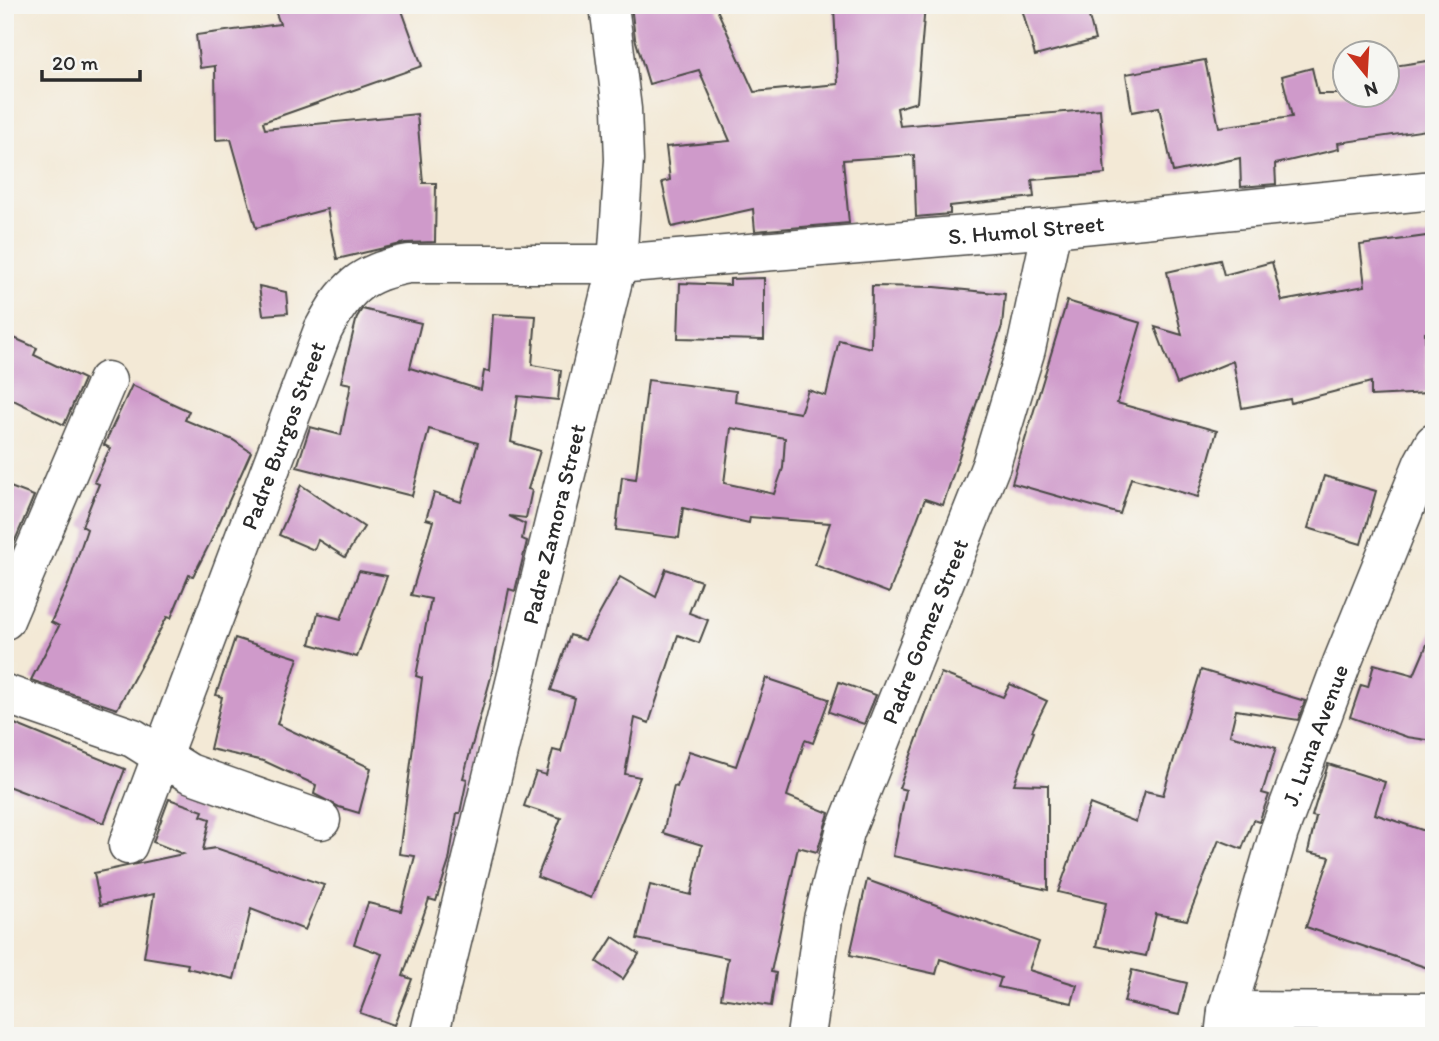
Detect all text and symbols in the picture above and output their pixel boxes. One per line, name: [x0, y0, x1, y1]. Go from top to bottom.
scale bar: [42, 38, 140, 82]
north arrow: [1330, 38, 1400, 108]
text: 20 m: [52, 50, 99, 75]
text: N: [1361, 77, 1381, 103]
street label: S. Humol Street: [947, 209, 1106, 251]
street label: Padre Burgos Street: [235, 337, 332, 533]
street label: Padre Zamora Street: [516, 421, 592, 627]
street label: Padre Gomez Street: [875, 535, 974, 728]
street label: J. Luna Avenue: [1276, 660, 1354, 810]

